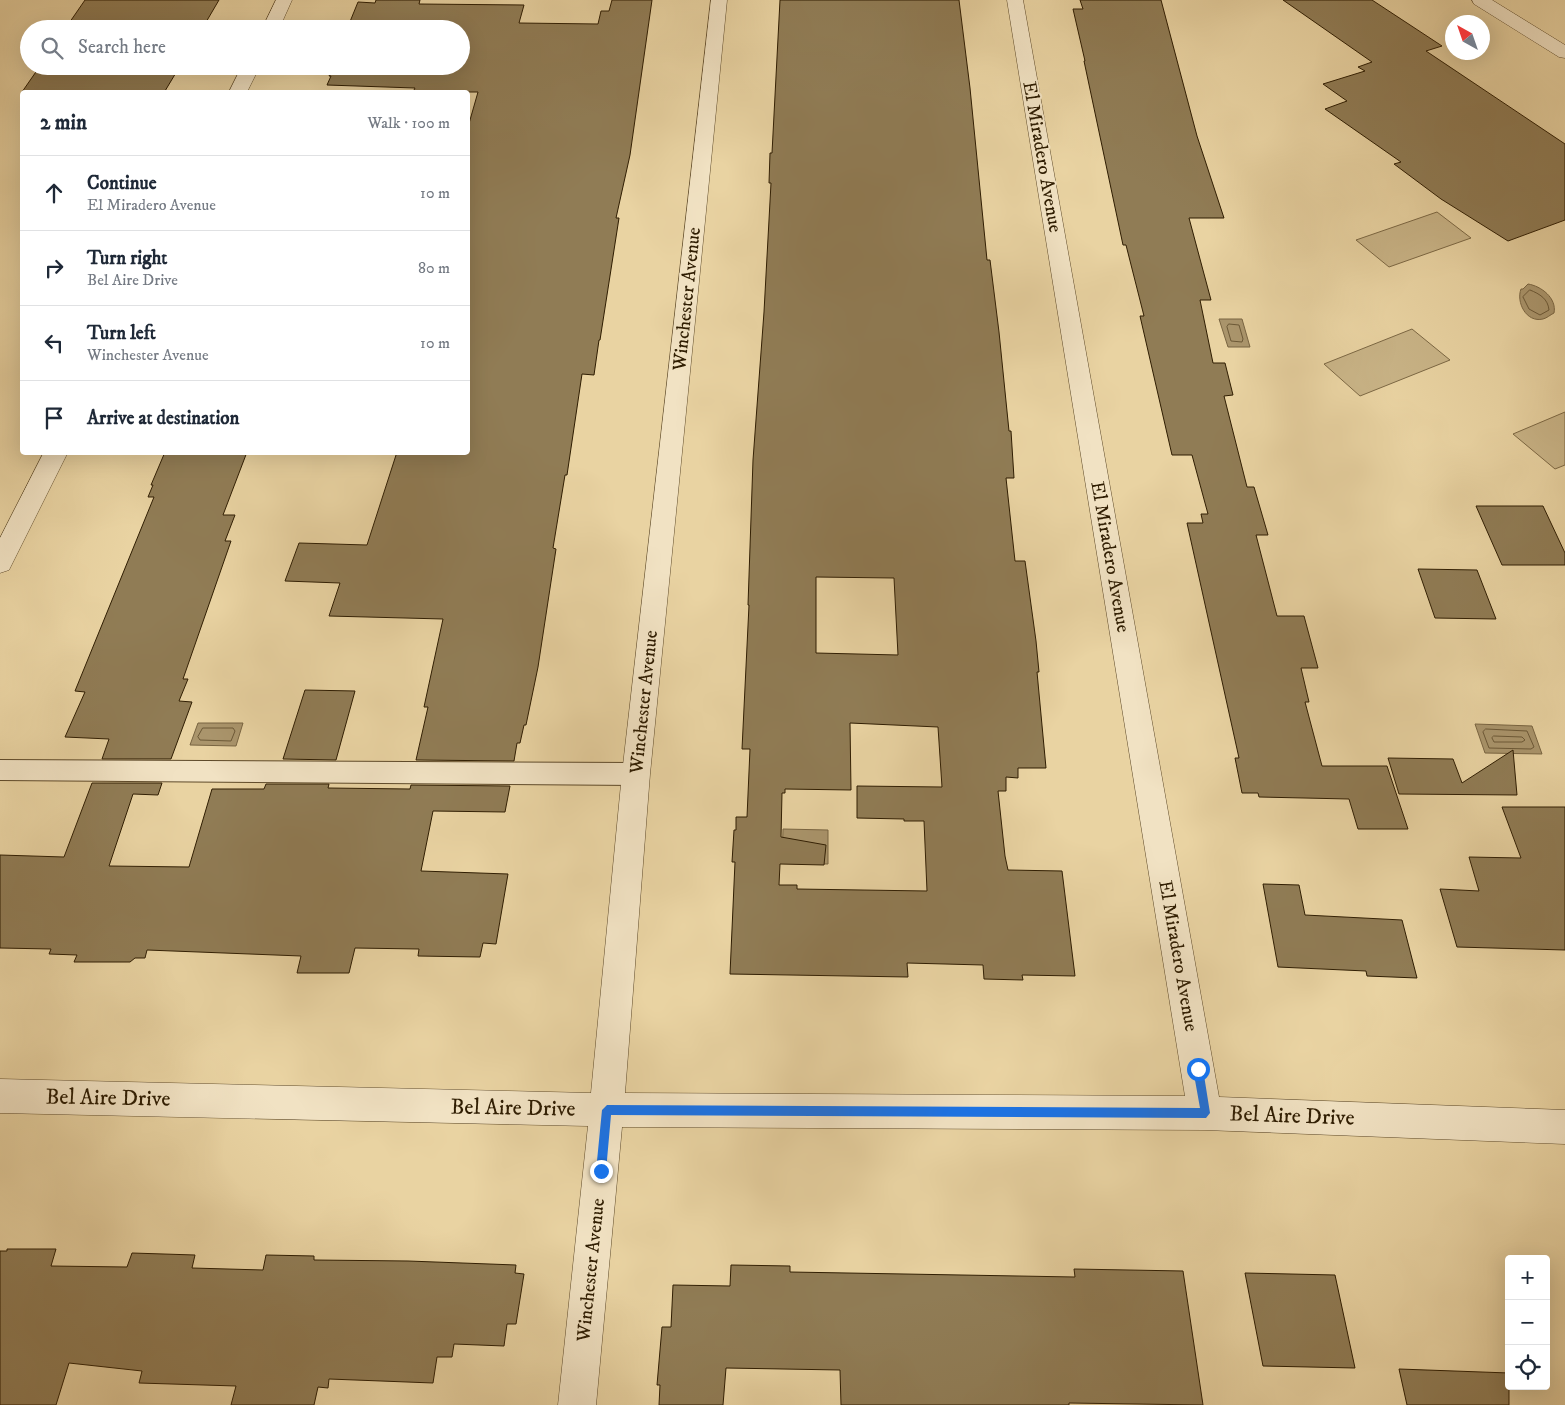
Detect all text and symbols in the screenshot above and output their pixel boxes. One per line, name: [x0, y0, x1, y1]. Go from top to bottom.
north arrow: [1445, 15, 1490, 60]
search box: [20, 20, 470, 75]
icon: search: [38, 34, 66, 62]
text: Search here: [78, 36, 166, 59]
street label: El Miradero Avenue: [1017, 80, 1067, 235]
text: 2 min: [40, 110, 87, 136]
text: Walk · 100 m: [368, 113, 450, 133]
text: Continue: [87, 172, 157, 195]
icon: ahead: [40, 179, 68, 207]
text: 10 m: [420, 183, 450, 203]
text: El Miradero Avenue: [87, 195, 216, 215]
street label: Winchester Avenue: [668, 226, 706, 373]
text: Turn right: [87, 247, 167, 270]
icon: right: [40, 254, 68, 282]
text: 80 m: [418, 258, 450, 278]
text: Bel Aire Drive: [87, 270, 178, 290]
text: Turn left: [87, 322, 156, 345]
icon: left: [40, 329, 68, 357]
text: 10 m: [420, 333, 450, 353]
text: Winchester Avenue: [87, 345, 209, 365]
icon: arrive: [40, 404, 68, 432]
text: Arrive at destination: [87, 407, 239, 430]
street label: El Miradero Avenue: [1085, 480, 1135, 635]
street label: Winchester Avenue: [625, 629, 663, 776]
street label: El Miradero Avenue: [1153, 879, 1203, 1034]
route start: [1187, 1058, 1210, 1081]
street label: Bel Aire Drive: [45, 1083, 171, 1113]
street label: Bel Aire Drive: [450, 1093, 576, 1123]
street label: Bel Aire Drive: [1229, 1100, 1355, 1132]
route end: [590, 1160, 613, 1183]
street label: Winchester Avenue: [572, 1197, 610, 1344]
map controls: [1505, 1255, 1550, 1390]
button: +: [1505, 1255, 1550, 1300]
button: −: [1505, 1300, 1550, 1345]
button: locate: [1505, 1345, 1550, 1390]

